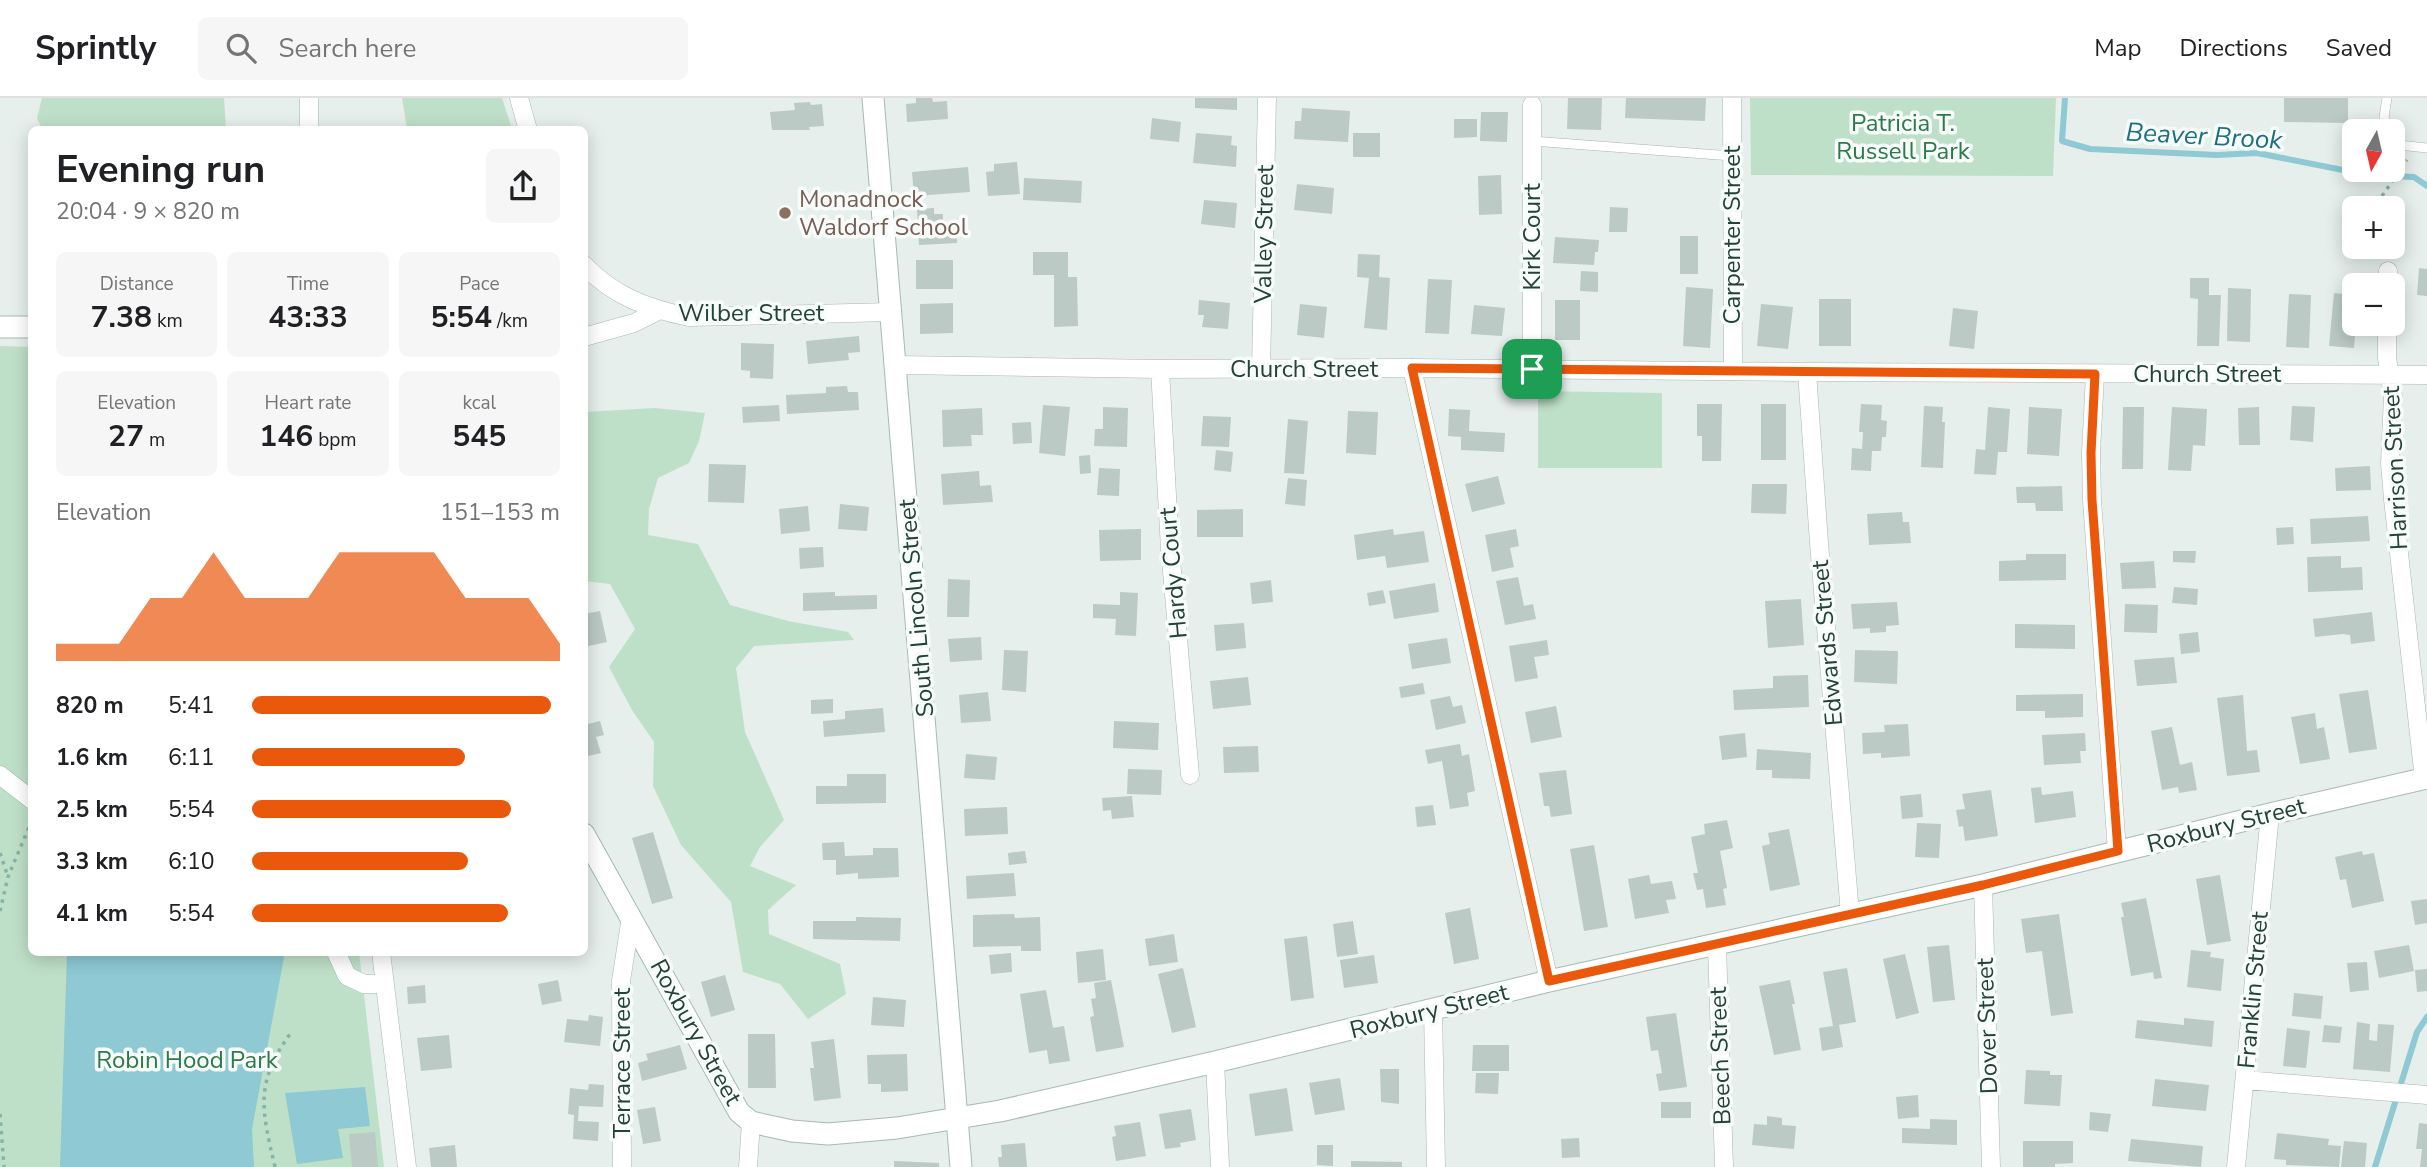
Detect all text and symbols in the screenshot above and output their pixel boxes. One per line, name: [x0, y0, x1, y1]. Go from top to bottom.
search box: [198, 17, 688, 80]
text: Sprintly: [35, 26, 156, 71]
icon: search: [222, 29, 260, 67]
text: Search here: [278, 31, 416, 66]
text: Map: [2094, 32, 2141, 64]
text: Directions: [2179, 32, 2288, 64]
text: Saved: [2326, 32, 2392, 64]
park label: Patricia T. Russell Park: [1836, 107, 1971, 167]
water label: Beaver Brook: [2125, 114, 2284, 158]
north arrow: [2342, 119, 2404, 182]
map controls: [2342, 119, 2405, 336]
text: Evening run: [56, 144, 265, 195]
street label: Carpenter Street: [1716, 145, 1748, 324]
button: share: [486, 149, 560, 223]
street label: Valley Street: [1247, 164, 1281, 305]
place label: Monadnock Waldorf School: [799, 183, 968, 243]
street label: Kirk Court: [1516, 183, 1548, 291]
text: 20:04 · 9 × 820 m: [56, 196, 240, 227]
button: +: [2342, 196, 2405, 259]
marker: Monadnock Waldorf School: [777, 205, 793, 221]
text: Distance: [100, 271, 174, 297]
text: Time: [287, 271, 329, 297]
text: Pace: [459, 271, 500, 297]
button: −: [2342, 273, 2405, 336]
text: 7.38: [91, 297, 152, 338]
text: 43:33: [268, 297, 348, 338]
text: 5:54: [431, 297, 492, 338]
street label: Wilber Street: [678, 297, 825, 329]
text: km: [152, 308, 183, 334]
text: /km: [492, 308, 528, 334]
pin: [1502, 339, 1562, 399]
icon: arrive: [1513, 350, 1551, 388]
street label: Church Street: [1230, 353, 1379, 385]
street label: Church Street: [2133, 358, 2282, 390]
street label: Harrison Street: [2375, 385, 2415, 551]
text: Elevation: [97, 390, 176, 416]
text: Heart rate: [265, 390, 351, 416]
text: kcal: [462, 390, 496, 416]
text: 27: [108, 416, 144, 457]
text: 146: [259, 416, 313, 457]
text: 545: [452, 416, 506, 457]
text: m: [144, 427, 165, 453]
text: bpm: [313, 427, 357, 453]
text: Elevation: [56, 497, 151, 528]
text: 151–153 m: [440, 497, 560, 528]
street label: South Lincoln Street: [890, 497, 941, 718]
street label: Hardy Court: [1151, 505, 1195, 640]
street label: Edwards Street: [1804, 558, 1850, 727]
text: 820 m: [56, 690, 124, 721]
text: 5:41: [168, 690, 215, 721]
text: 1.6 km: [56, 742, 128, 773]
text: 6:11: [168, 742, 215, 773]
street label: Roxbury Street: [2143, 790, 2309, 860]
text: 2.5 km: [56, 794, 128, 825]
text: 5:54: [168, 794, 215, 825]
text: 3.3 km: [56, 846, 128, 877]
text: 6:10: [168, 846, 215, 877]
text: 4.1 km: [56, 898, 128, 929]
text: 5:54: [168, 898, 215, 929]
street label: Franklin Street: [2230, 909, 2276, 1070]
street label: Roxbury Street: [643, 953, 750, 1111]
street label: Dover Street: [1969, 957, 2005, 1095]
street label: Roxbury Street: [1346, 976, 1512, 1046]
street label: Beech Street: [1702, 986, 1738, 1126]
street label: Terrace Street: [606, 987, 638, 1138]
park label: Robin Hood Park: [96, 1044, 279, 1076]

